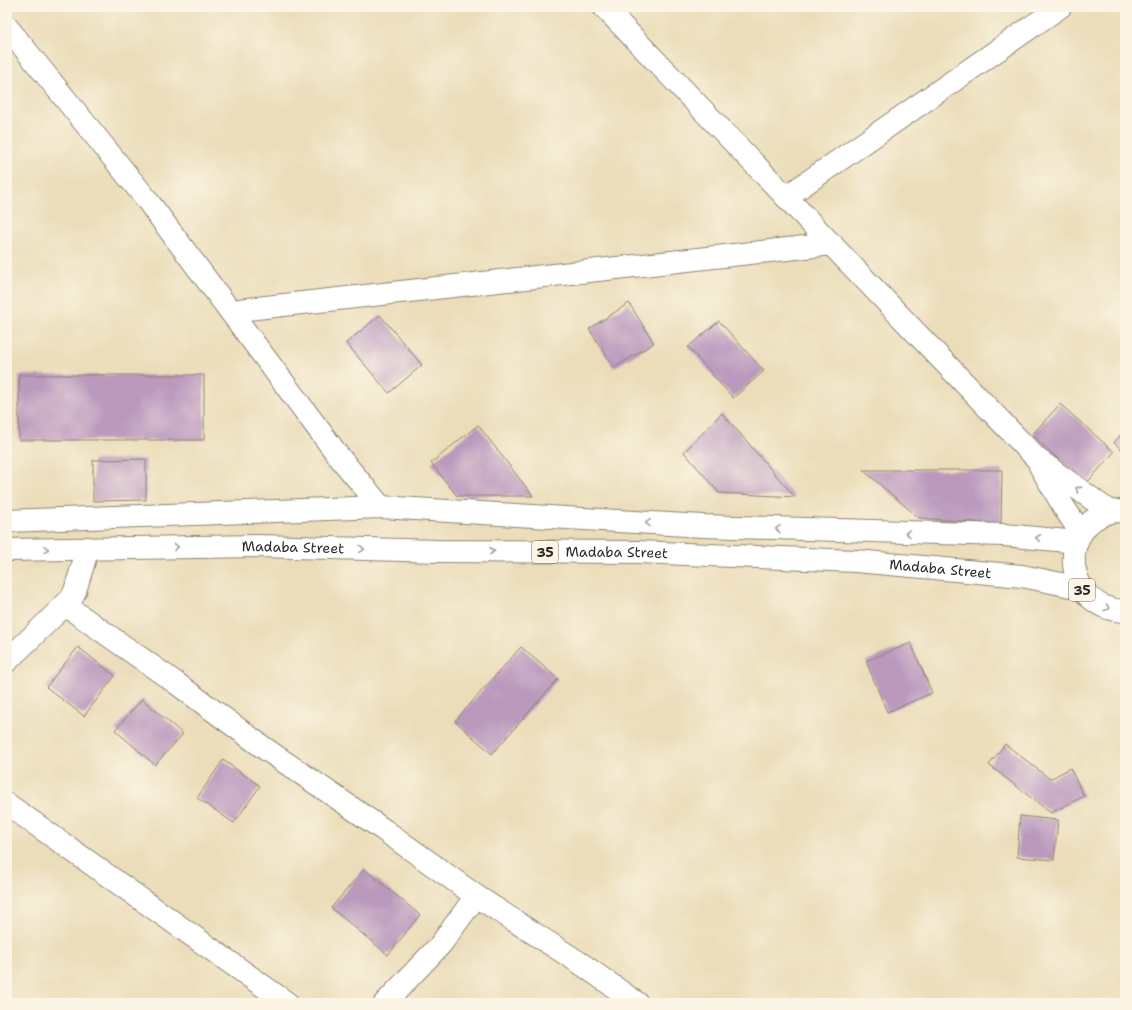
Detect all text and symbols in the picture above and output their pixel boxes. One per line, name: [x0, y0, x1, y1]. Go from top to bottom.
one-way arrow: [1076, 487, 1083, 494]
one-way arrow: [645, 519, 651, 527]
one-way arrow: [775, 524, 781, 533]
one-way arrow: [905, 528, 911, 537]
one-way arrow: [1035, 534, 1041, 543]
street label: Madaba Street: [242, 537, 344, 557]
road number: 35: [532, 541, 558, 563]
one-way arrow: [173, 543, 179, 551]
street label: Madaba Street: [566, 543, 668, 562]
one-way arrow: [43, 545, 49, 553]
one-way arrow: [359, 545, 365, 553]
one-way arrow: [489, 547, 495, 555]
street label: Madaba Street: [889, 555, 992, 582]
road number: 35: [1069, 579, 1095, 601]
one-way arrow: [1102, 603, 1110, 611]

